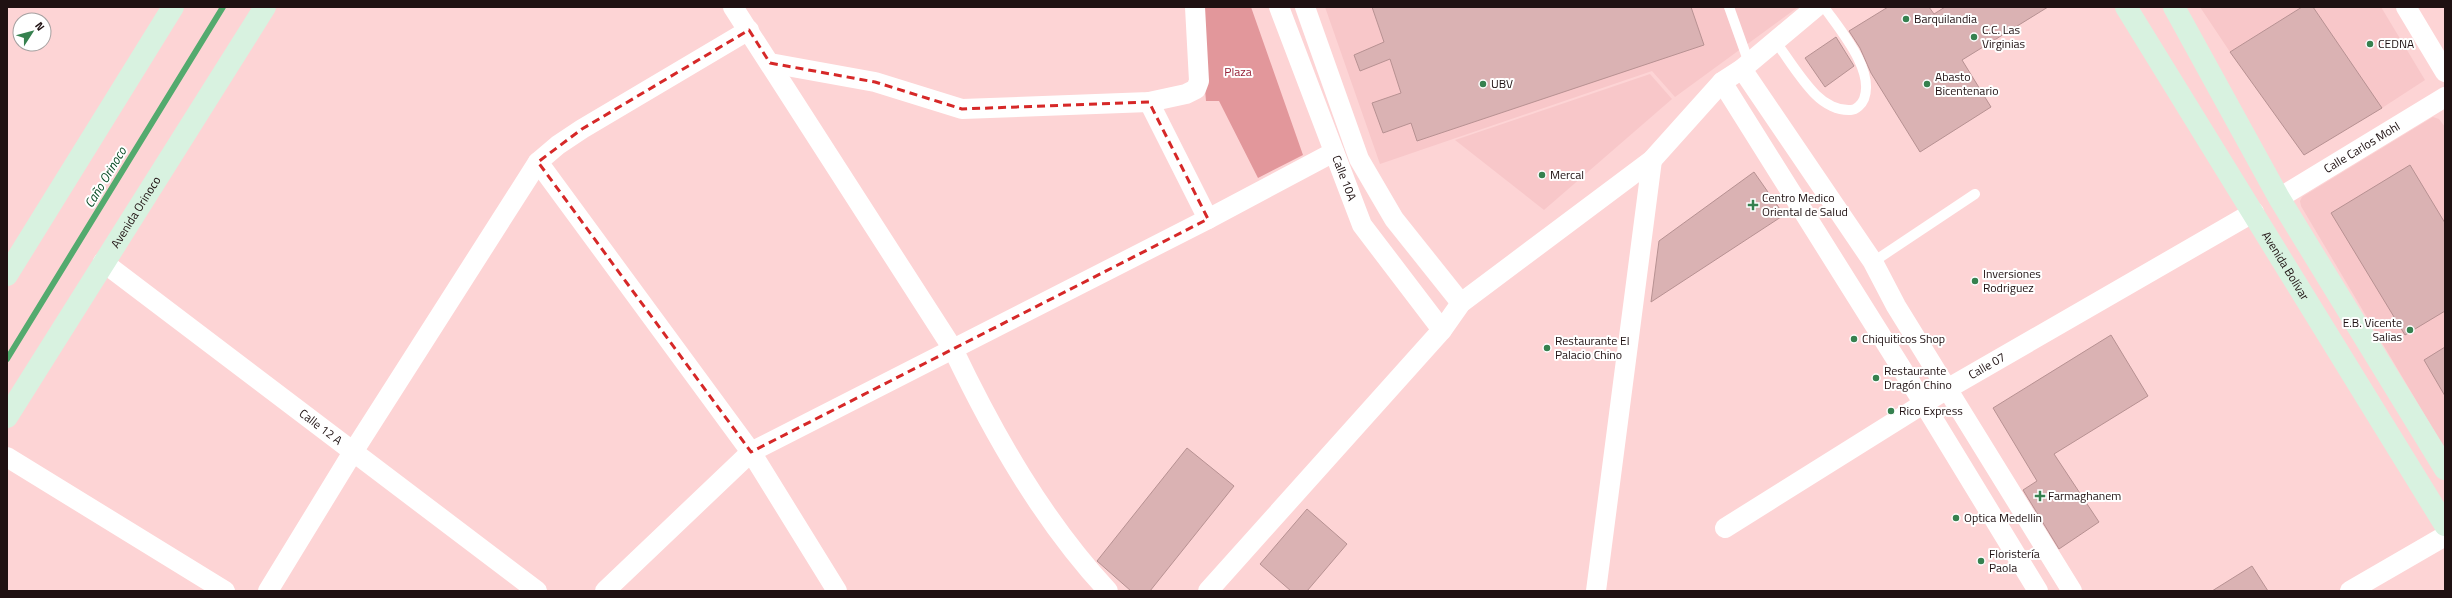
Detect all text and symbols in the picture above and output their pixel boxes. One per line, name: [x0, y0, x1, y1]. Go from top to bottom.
place label: Barquilandia: [1914, 9, 1977, 28]
north arrow: [12, 12, 52, 52]
marker: Barquilandia: [1901, 14, 1911, 24]
text: N: [31, 18, 49, 34]
place label: C.C. Las Virginias: [1982, 20, 2026, 53]
marker: C.C. Las Virginias: [1969, 32, 1979, 42]
place label: CEDNA: [2378, 34, 2414, 53]
marker: CEDNA: [2365, 39, 2375, 49]
park label: Plaza: [1224, 62, 1252, 81]
place label: Abasto Bicentenario: [1935, 67, 1999, 100]
place label: UBV: [1491, 74, 1513, 93]
marker: UBV: [1478, 79, 1488, 89]
marker: Abasto Bicentenario: [1922, 79, 1932, 89]
street label: Calle Carlos Mohl: [2320, 117, 2403, 178]
water label: Caño Orinoco: [79, 142, 131, 211]
street label: Calle 10A: [1327, 152, 1362, 203]
place label: Mercal: [1550, 165, 1584, 184]
marker: Mercal: [1537, 170, 1547, 180]
street label: Avenida Orinoco: [106, 172, 165, 252]
place label: Centro Medico Oriental de Salud: [1762, 188, 1848, 221]
marker: Centro Medico Oriental de Salud: [1747, 199, 1759, 211]
street label: Avenida Bolívar: [2257, 227, 2314, 304]
place label: Inversiones Rodriguez: [1983, 264, 2041, 297]
marker: Inversiones Rodriguez: [1970, 276, 1980, 286]
place label: E.B. Vicente Salias: [2343, 313, 2402, 346]
marker: E.B. Vicente Salias: [2405, 325, 2415, 335]
place label: Chiquiticos Shop: [1862, 329, 1945, 348]
place label: Restaurante El Palacio Chino: [1555, 331, 1629, 364]
marker: Chiquiticos Shop: [1849, 334, 1859, 344]
marker: Restaurante El Palacio Chino: [1542, 343, 1552, 353]
street label: Calle 07: [1964, 347, 2009, 384]
place label: Restaurante Dragón Chino: [1884, 361, 1952, 394]
marker: Restaurante Dragón Chino: [1871, 373, 1881, 383]
place label: Rico Express: [1899, 401, 1963, 420]
street label: Calle 12 A: [295, 404, 347, 449]
marker: Rico Express: [1886, 406, 1896, 416]
place label: Farmaghanem: [2048, 486, 2121, 505]
marker: Farmaghanem: [2035, 491, 2045, 501]
place label: Optica Medellin: [1964, 508, 2042, 527]
marker: Optica Medellin: [1951, 513, 1961, 523]
place label: Floristería Paola: [1989, 544, 2040, 577]
marker: Floristería Paola: [1976, 556, 1986, 566]

